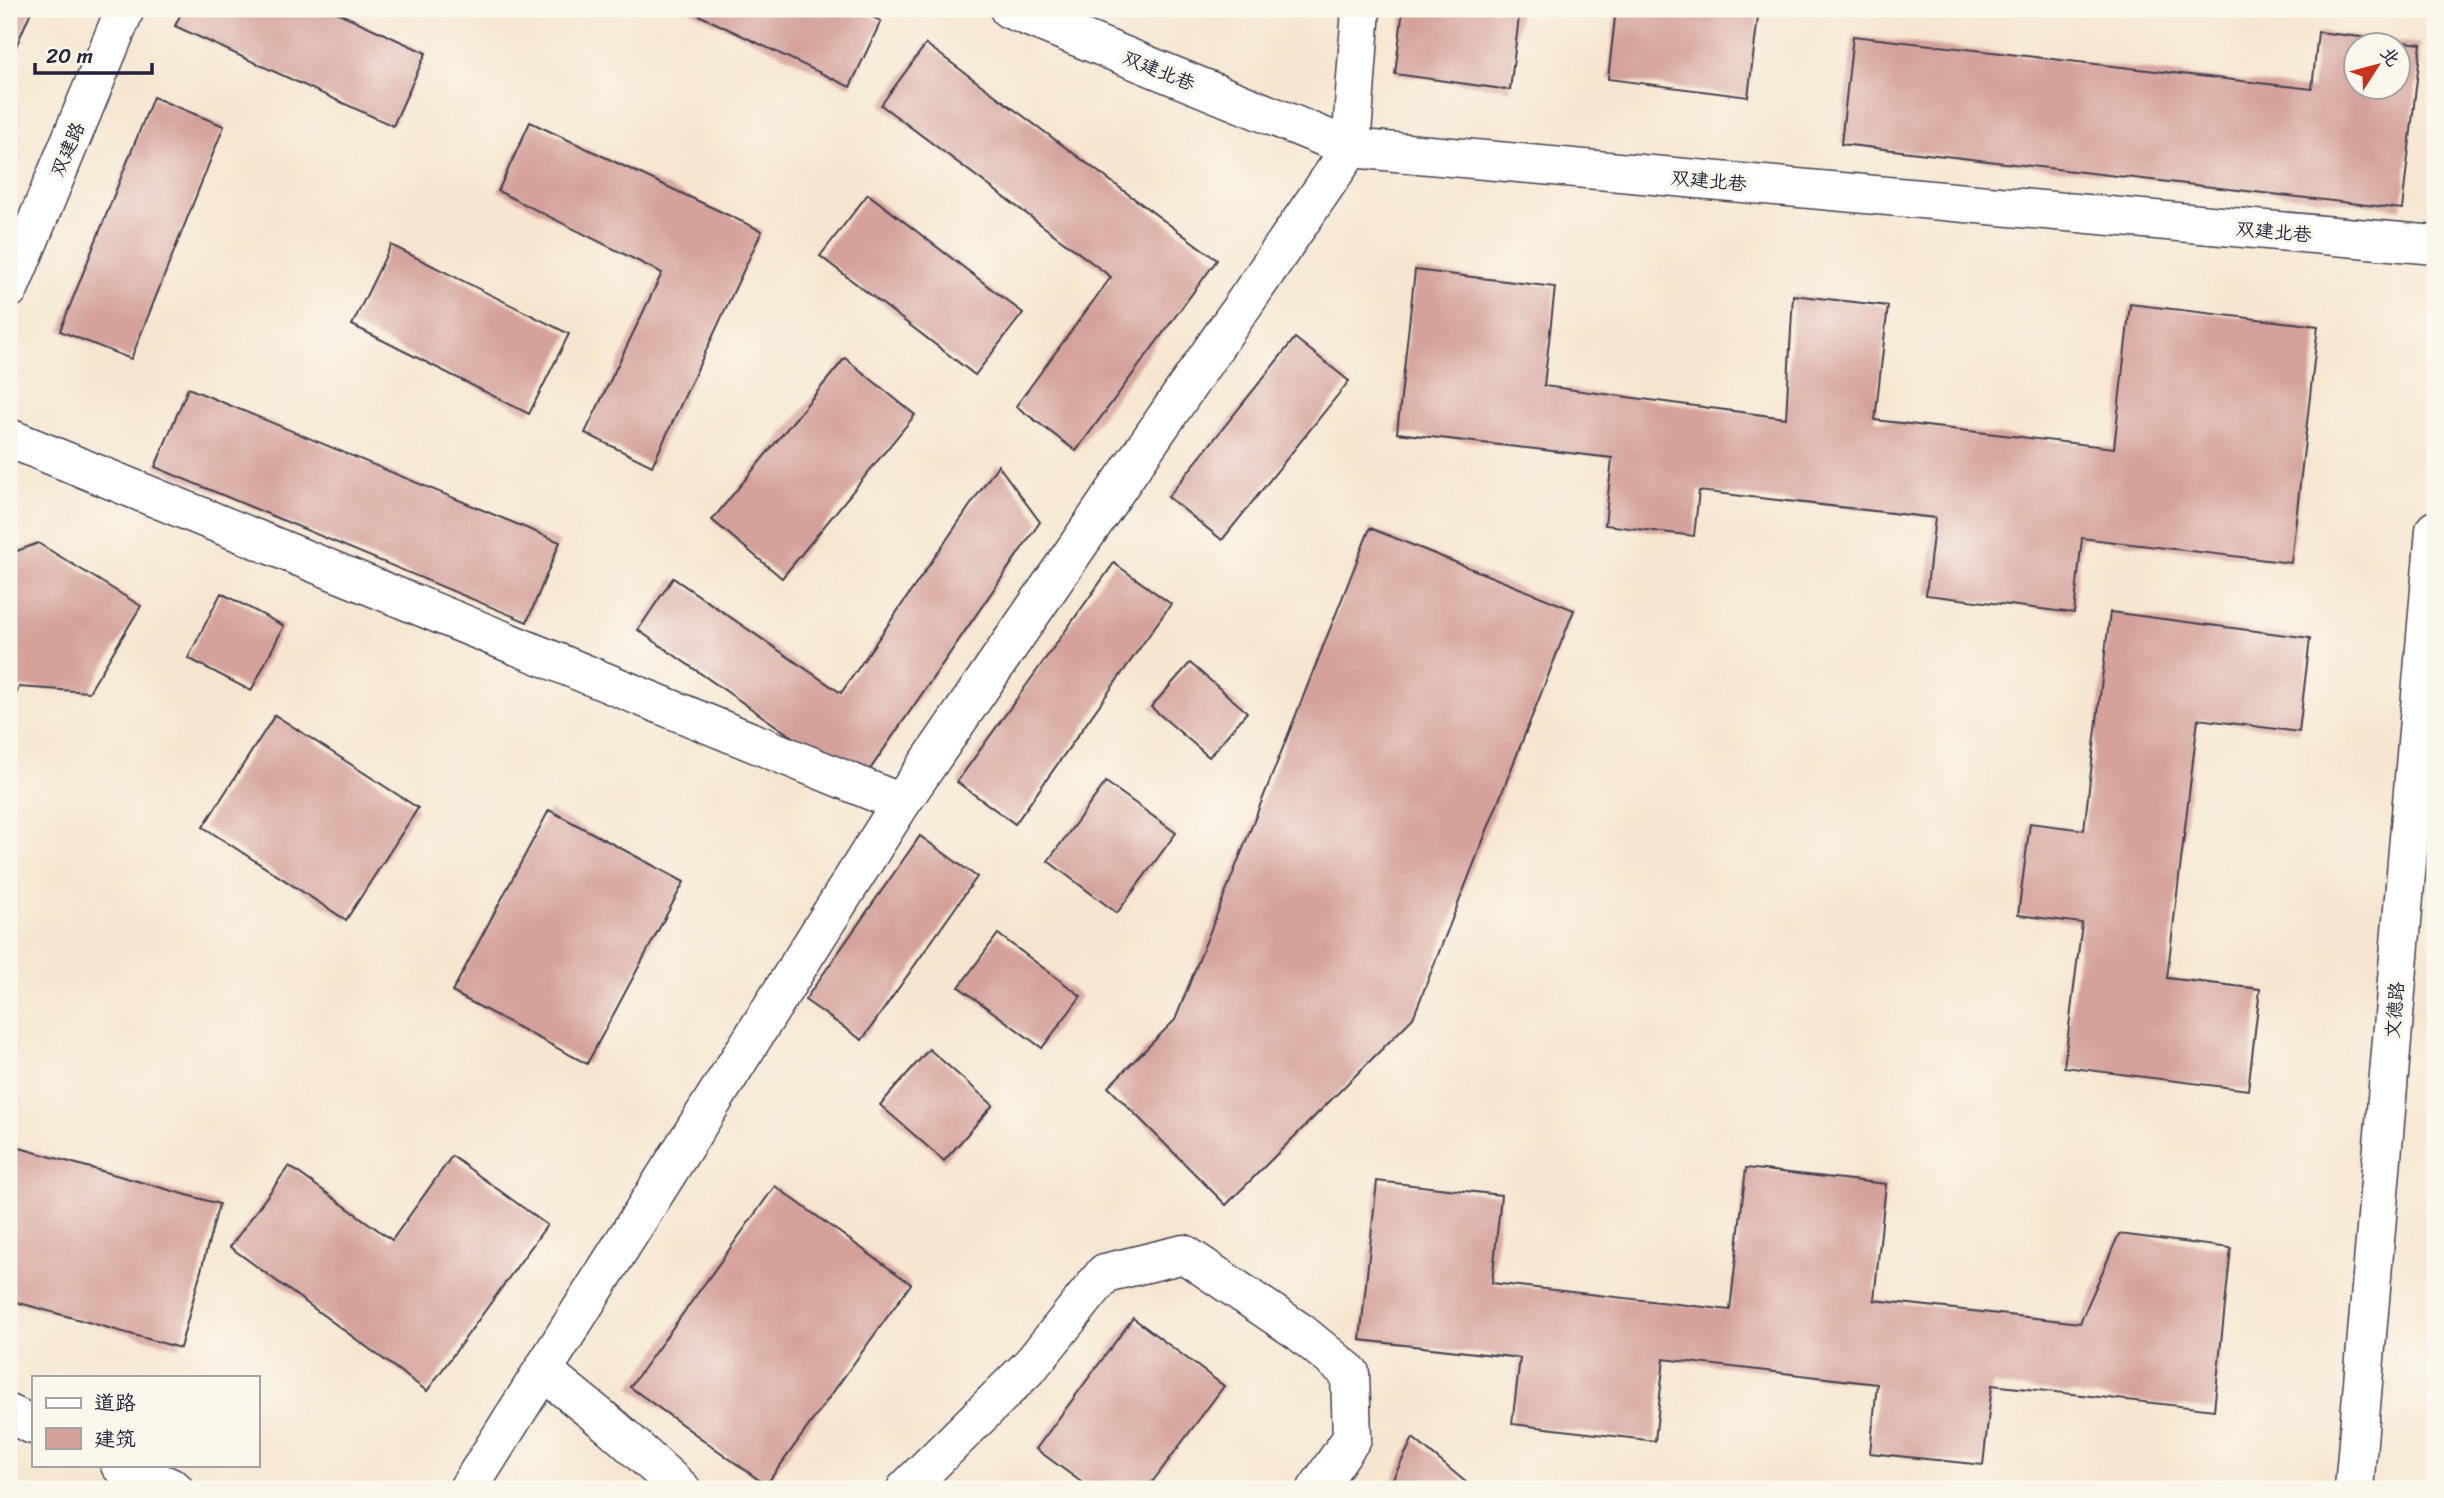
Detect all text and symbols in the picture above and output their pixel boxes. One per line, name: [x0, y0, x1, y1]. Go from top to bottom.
scale bar: [35, 32, 152, 76]
north arrow: [2342, 32, 2412, 102]
text: 20 m: [46, 37, 93, 75]
text: 北: [2371, 39, 2409, 74]
street label: 双建北巷: [1117, 41, 1200, 100]
street label: 双建路: [41, 117, 94, 182]
street label: 双建北巷: [1670, 161, 1748, 200]
street label: 双建北巷: [2235, 212, 2313, 251]
street label: 文德路: [2376, 980, 2413, 1040]
legend: [32, 1376, 259, 1466]
text: 道路: [94, 1384, 136, 1422]
text: 建筑: [94, 1420, 136, 1458]

